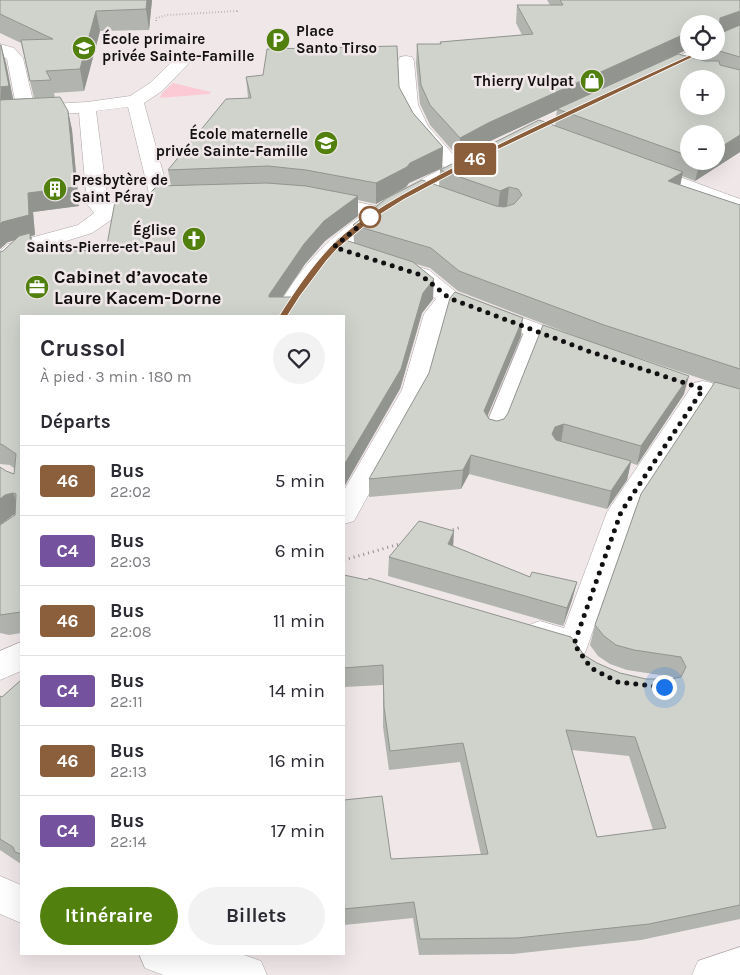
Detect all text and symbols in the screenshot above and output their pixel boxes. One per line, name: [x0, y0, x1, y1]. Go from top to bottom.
map controls: [680, 15, 725, 170]
button: locate: [680, 15, 725, 60]
place label: Place Santo Tirso: [296, 22, 377, 57]
parking icon: Place Santo Tirso: [265, 27, 291, 53]
place label: École primaire privée Sainte-Famille: [102, 29, 254, 65]
school or university icon: École primaire privée Sainte-Famille: [71, 35, 97, 61]
shop icon: Thierry Vulpat: [579, 68, 605, 94]
button: +: [680, 70, 725, 115]
place label: Thierry Vulpat: [474, 72, 574, 90]
place label: École maternelle privée Sainte-Famille: [156, 124, 308, 160]
button: −: [680, 125, 725, 170]
school or university icon: École maternelle privée Sainte-Famille: [313, 130, 339, 156]
line badge: 46: [452, 143, 498, 175]
text: 46: [464, 148, 486, 170]
place label: Presbytère de Saint Péray: [72, 171, 168, 206]
building icon: Presbytère de Saint Péray: [42, 176, 68, 202]
unlabelled marker: [359, 206, 381, 228]
place label: Église Saints-Pierre-et-Paul: [26, 220, 176, 256]
church icon: Église Saints-Pierre-et-Paul: [181, 226, 207, 252]
place label: Cabinet d’avocate Laure Kacem-Dorne: [54, 266, 221, 309]
office icon: Cabinet d’avocate Laure Kacem-Dorne: [24, 274, 50, 300]
button: heart: [273, 332, 325, 384]
text: Crussol: [40, 334, 126, 362]
text: À pied · 3 min · 180 m: [40, 367, 192, 386]
text: Départs: [40, 411, 111, 433]
text: Bus: [110, 460, 144, 482]
text: 46: [57, 470, 78, 492]
text: 5 min: [275, 470, 325, 492]
text: 22:02: [110, 482, 151, 501]
text: Bus: [110, 530, 144, 552]
text: C4: [56, 540, 79, 562]
text: 6 min: [275, 540, 325, 562]
text: 22:03: [110, 552, 151, 571]
text: Bus: [110, 600, 144, 622]
text: 46: [57, 610, 78, 632]
text: 11 min: [273, 610, 325, 632]
text: 22:08: [110, 622, 152, 641]
text: Bus: [110, 670, 144, 692]
your location: [652, 675, 677, 700]
text: C4: [56, 680, 79, 702]
text: 14 min: [269, 680, 325, 702]
text: 22:11: [110, 692, 143, 711]
text: Bus: [110, 740, 144, 762]
text: 46: [57, 750, 78, 772]
text: 16 min: [268, 750, 325, 772]
text: 22:13: [110, 762, 147, 781]
text: Bus: [110, 810, 144, 832]
text: C4: [56, 820, 79, 842]
text: 17 min: [270, 820, 325, 842]
text: 22:14: [110, 832, 146, 851]
button: Itinéraire: [40, 887, 178, 945]
button: Billets: [188, 887, 325, 945]

